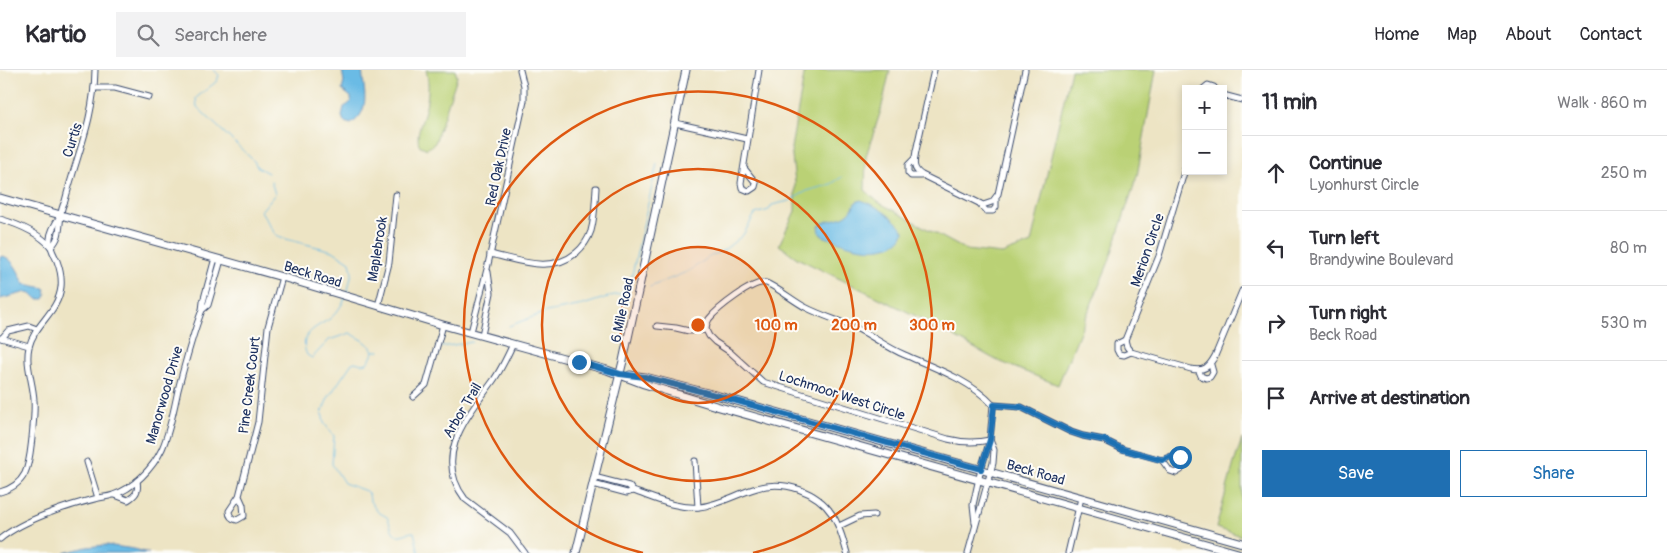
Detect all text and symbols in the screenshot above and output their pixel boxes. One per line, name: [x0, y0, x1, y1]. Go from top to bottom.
search box: [116, 12, 466, 57]
text: Kartio: [25, 20, 86, 49]
icon: search: [134, 21, 162, 49]
text: Search here: [174, 23, 267, 47]
text: Home: [1374, 23, 1419, 46]
text: Map: [1447, 23, 1477, 46]
text: About: [1505, 23, 1551, 46]
text: Contact: [1579, 23, 1642, 46]
map controls: [1182, 85, 1227, 175]
button: +: [1182, 85, 1227, 130]
text: 11 min: [1262, 89, 1317, 116]
text: Walk · 860 m: [1557, 93, 1647, 113]
street label: Curtis: [59, 120, 86, 159]
street label: Red Oak Drive: [482, 127, 515, 208]
button: −: [1182, 130, 1227, 175]
text: Continue: [1309, 151, 1382, 175]
icon: ahead: [1262, 159, 1290, 187]
text: 250 m: [1601, 163, 1647, 183]
text: Lyonhurst Circle: [1309, 175, 1419, 195]
street label: Merion Circle: [1127, 211, 1168, 289]
street label: Maplebrook: [364, 215, 391, 283]
text: Turn left: [1309, 226, 1379, 250]
icon: left: [1262, 234, 1290, 262]
text: 80 m: [1610, 238, 1647, 258]
text: Brandywine Boulevard: [1309, 250, 1454, 270]
street label: Beck Road: [282, 258, 344, 291]
street label: 6 Mile Road: [607, 276, 638, 344]
text: Turn right: [1309, 301, 1387, 325]
icon: right: [1262, 309, 1290, 337]
text: 530 m: [1601, 313, 1647, 333]
centre of rings: [689, 316, 707, 334]
text: 100 m: [755, 316, 797, 335]
text: 200 m: [831, 316, 877, 335]
text: 300 m: [909, 316, 955, 335]
text: Beck Road: [1309, 325, 1377, 345]
street label: Pine Creek Court: [235, 335, 264, 435]
street label: Manorwood Drive: [142, 344, 187, 446]
route end: [568, 351, 591, 374]
street label: Lochmoor West Circle: [777, 367, 907, 424]
street label: Arbor Trail: [439, 380, 485, 441]
icon: arrive: [1262, 384, 1290, 412]
text: Arrive at destination: [1309, 386, 1470, 410]
route start: [1169, 446, 1192, 469]
button: Save: [1262, 450, 1450, 497]
button: Share: [1460, 450, 1647, 497]
street label: Beck Road: [1005, 456, 1067, 489]

